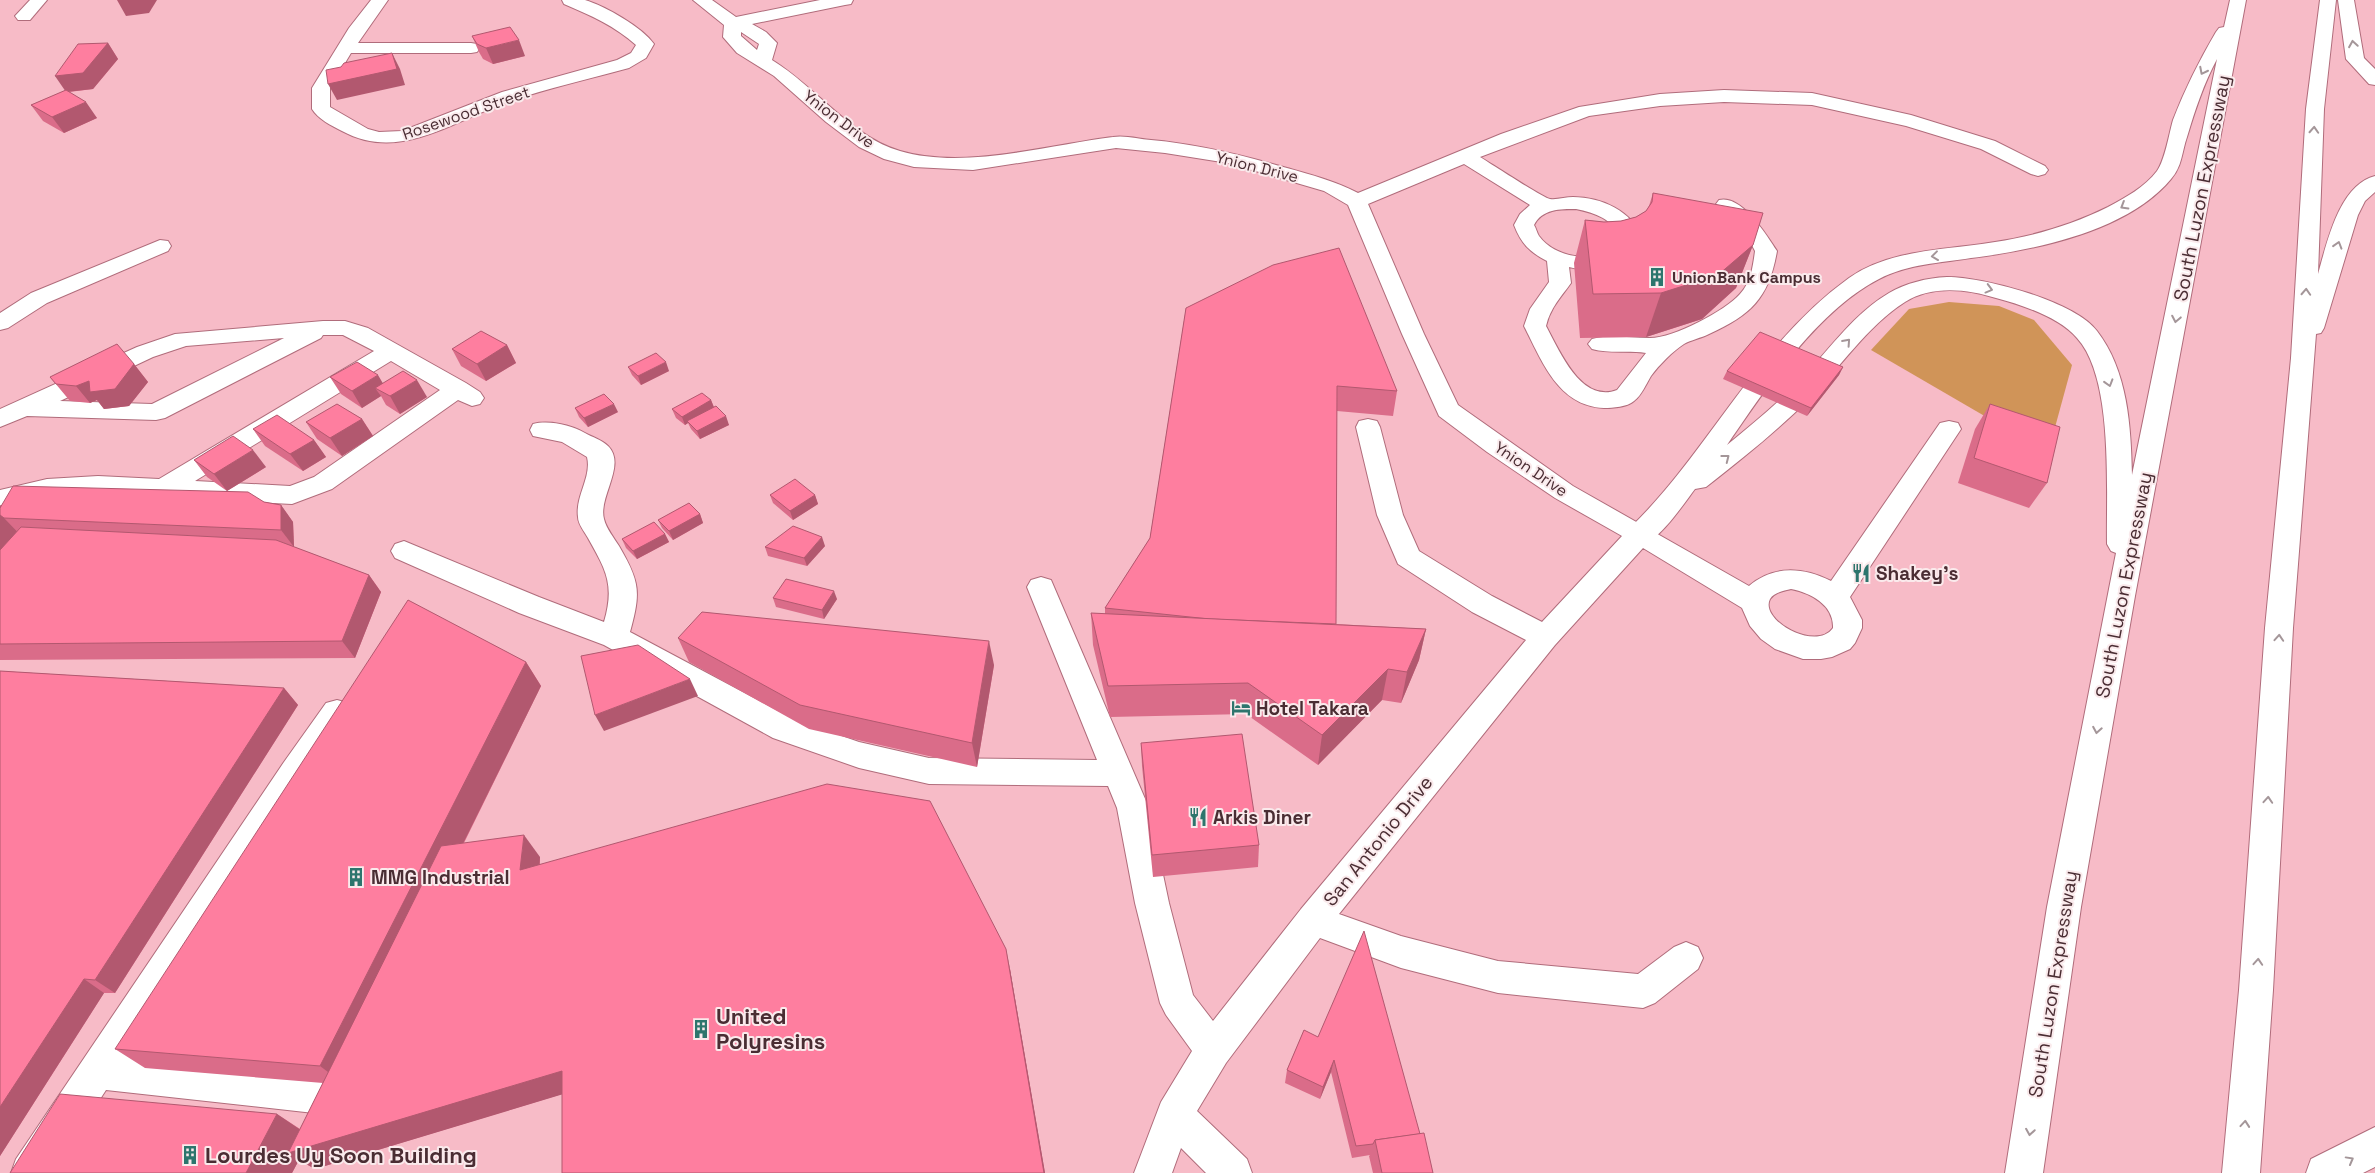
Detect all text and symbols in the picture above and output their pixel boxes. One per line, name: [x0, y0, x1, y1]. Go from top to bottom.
one-way arrow: [2348, 40, 2358, 48]
one-way arrow: [2199, 66, 2209, 75]
street label: South Luzon Expressway: [2168, 73, 2236, 303]
street label: Rosewood Street: [399, 81, 533, 145]
street label: Ynion Drive: [799, 85, 879, 153]
one-way arrow: [2308, 125, 2319, 133]
street label: Ynion Drive: [1213, 147, 1301, 187]
one-way arrow: [2121, 200, 2130, 210]
one-way arrow: [2333, 241, 2343, 249]
one-way arrow: [1930, 250, 1938, 261]
building icon: UnionBank Campus: [1646, 266, 1668, 288]
place label: UnionBank Campus: [1672, 267, 1821, 288]
one-way arrow: [1984, 283, 1993, 294]
one-way arrow: [2300, 288, 2311, 296]
one-way arrow: [2171, 314, 2181, 323]
one-way arrow: [1841, 339, 1850, 348]
one-way arrow: [2103, 378, 2113, 386]
street label: Ynion Drive: [1490, 437, 1572, 501]
one-way arrow: [1720, 456, 1729, 464]
street label: South Luzon Expressway: [2090, 470, 2158, 700]
place label: Shakey's: [1876, 561, 1958, 586]
restaurant icon: Shakey's: [1850, 562, 1872, 584]
one-way arrow: [2273, 634, 2284, 642]
place label: Hotel Takara: [1256, 696, 1369, 721]
hotel icon: Hotel Takara: [1230, 697, 1252, 719]
one-way arrow: [2092, 726, 2102, 734]
street label: San Antonio Drive: [1318, 771, 1438, 911]
one-way arrow: [2263, 796, 2274, 804]
place label: Arkis Diner: [1213, 805, 1311, 830]
restaurant icon: Arkis Diner: [1187, 806, 1209, 828]
place label: MMG Industrial: [371, 865, 510, 890]
building icon: MMG Industrial: [345, 866, 367, 888]
street label: South Luzon Expressway: [2023, 869, 2083, 1099]
one-way arrow: [2252, 958, 2263, 966]
place label: United Polyresins: [716, 1002, 825, 1055]
building icon: United Polyresins: [690, 1018, 712, 1040]
one-way arrow: [2239, 1120, 2250, 1128]
one-way arrow: [2026, 1128, 2036, 1136]
place label: Lourdes Uy Soon Building: [205, 1141, 477, 1169]
building icon: Lourdes Uy Soon Building: [179, 1144, 201, 1166]
one-way arrow: [2345, 1156, 2354, 1166]

